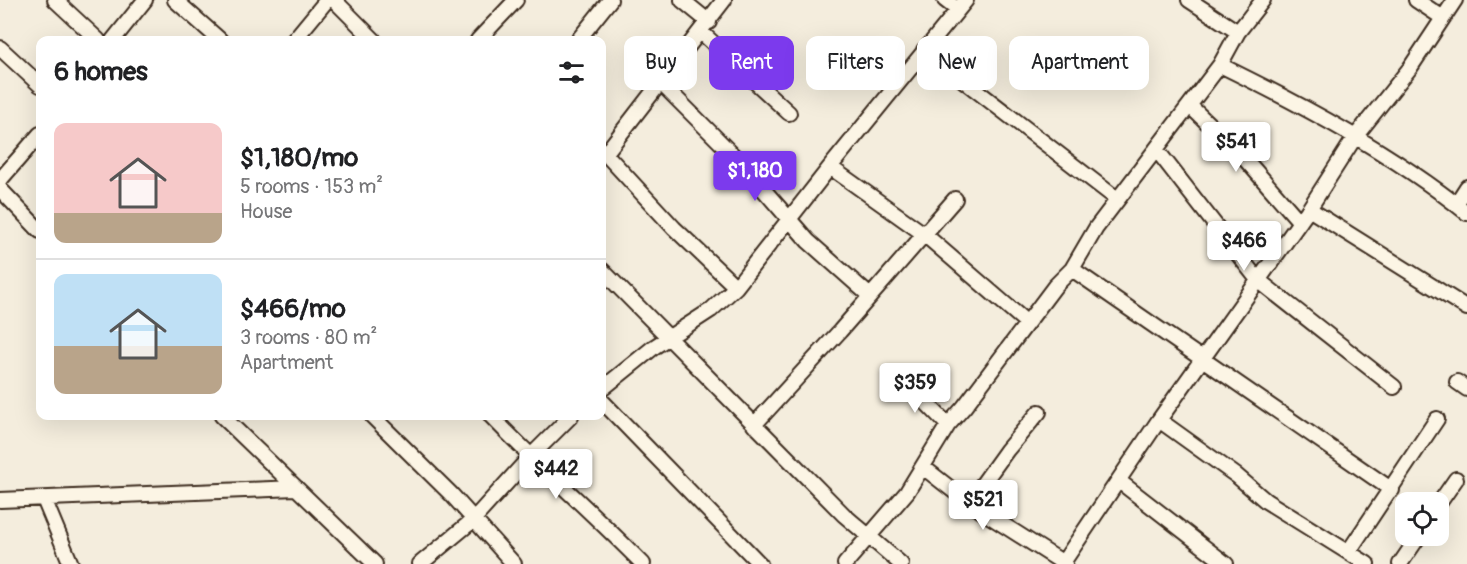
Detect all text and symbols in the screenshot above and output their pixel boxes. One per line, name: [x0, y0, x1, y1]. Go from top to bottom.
chip: Buy: [624, 36, 697, 90]
chip: Rent: [709, 36, 794, 90]
chip: Filters: [806, 36, 905, 90]
chip: New: [917, 36, 997, 90]
chip: Apartment: [1009, 36, 1149, 90]
text: 6 homes: [54, 56, 148, 88]
icon: filters: [555, 56, 588, 89]
pin: $541: [1200, 122, 1272, 173]
text: $541: [1215, 129, 1257, 154]
text: $1,180/mo: [240, 142, 358, 174]
icon: home: [102, 147, 174, 219]
pin: $1,180: [706, 151, 804, 202]
text: $1,180: [727, 158, 783, 183]
text: 5 rooms · 153 m²: [240, 174, 383, 199]
text: House: [240, 199, 292, 224]
pin: $466: [1208, 221, 1280, 272]
text: $466: [1221, 228, 1267, 253]
text: $466/mo: [240, 293, 346, 325]
icon: home: [102, 298, 174, 370]
text: 3 rooms · 80 m²: [240, 325, 377, 350]
text: Apartment: [240, 350, 333, 375]
pin: $359: [879, 363, 951, 414]
text: $359: [893, 370, 937, 395]
pin: $442: [520, 449, 592, 500]
text: $442: [533, 456, 579, 481]
pin: $521: [947, 480, 1019, 531]
text: $521: [963, 487, 1003, 512]
map controls: [1395, 492, 1449, 546]
button: locate: [1395, 492, 1449, 546]

